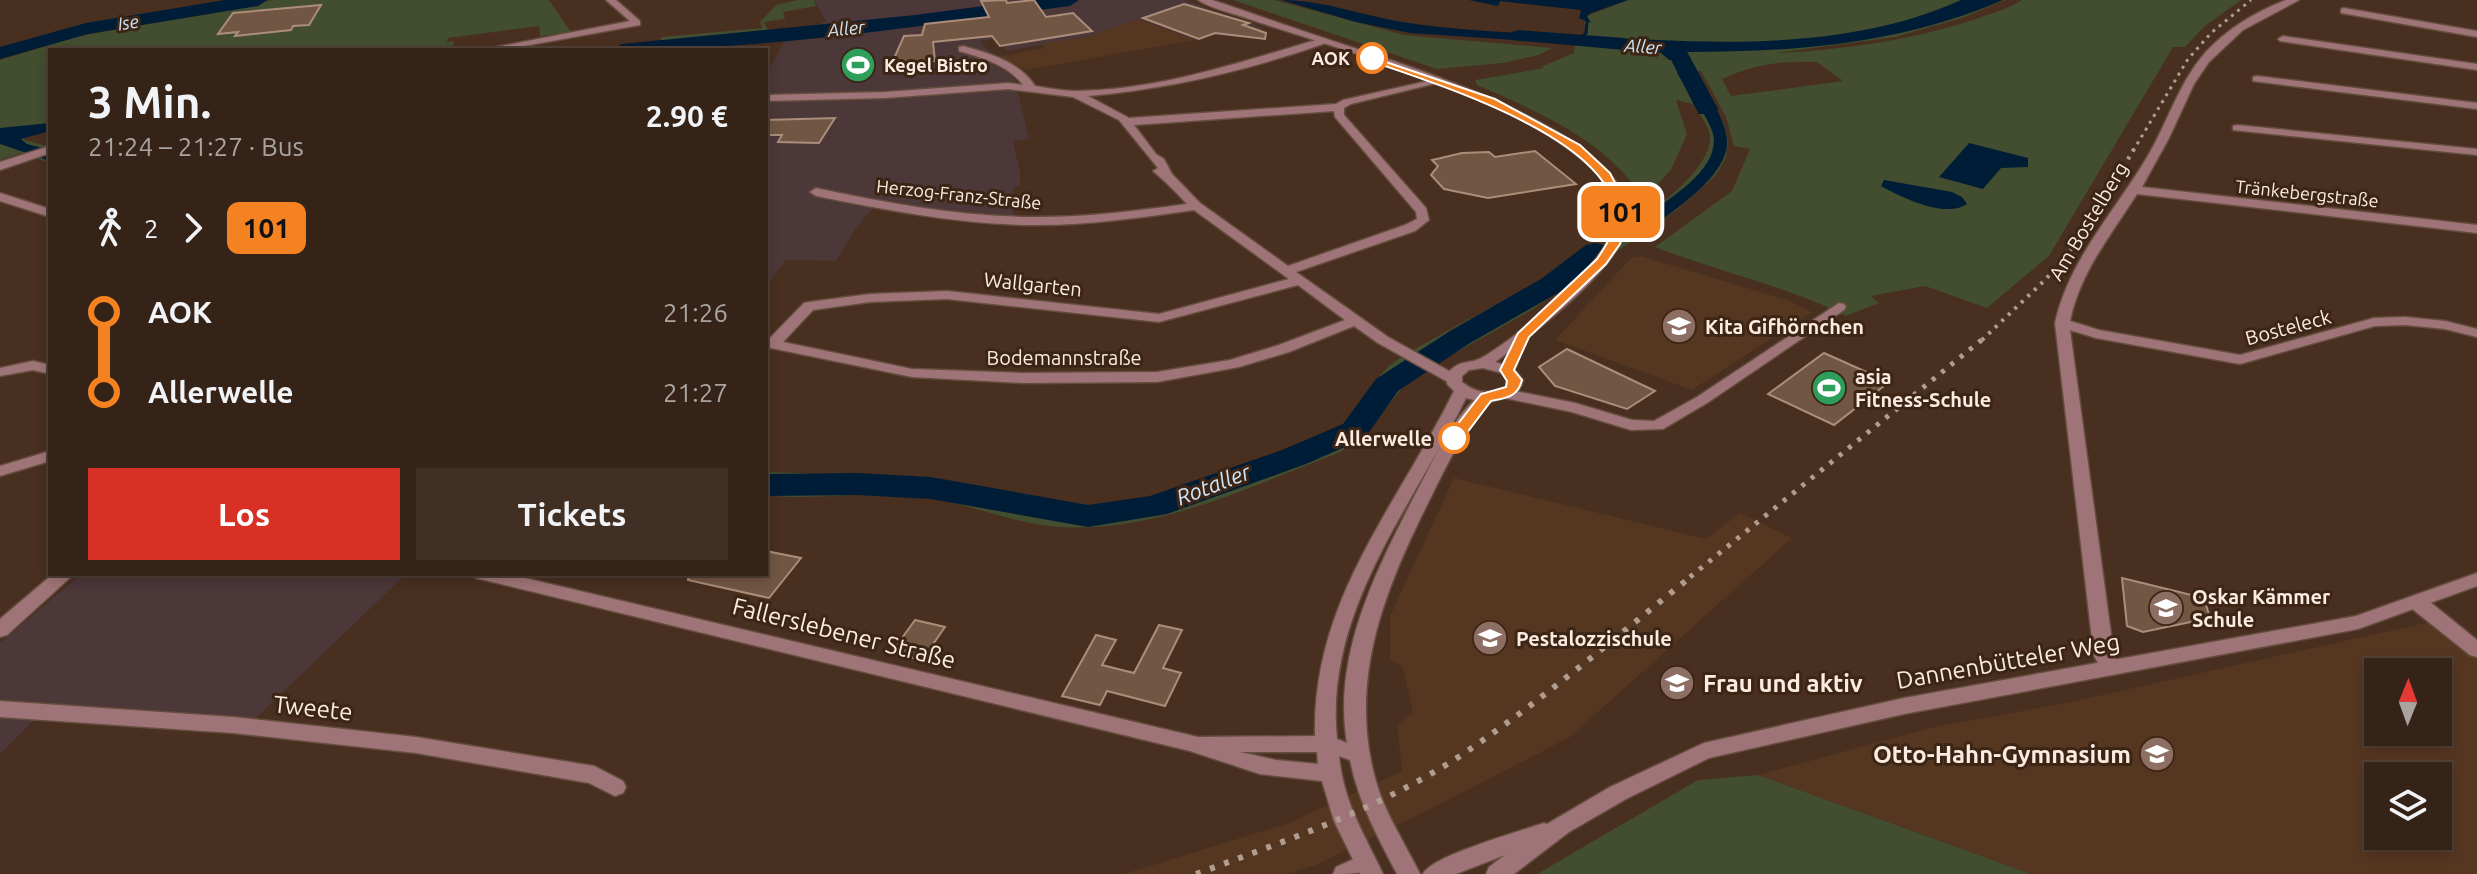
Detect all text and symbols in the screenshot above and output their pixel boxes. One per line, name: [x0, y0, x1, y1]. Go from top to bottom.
water label: Ise: [116, 10, 140, 34]
water label: Aller: [825, 16, 867, 40]
water label: Aller: [1623, 35, 1663, 57]
marker: AOK: [1357, 43, 1387, 73]
sports icon: Kegel Bistro: [839, 46, 877, 84]
place label: AOK: [1312, 48, 1350, 68]
place label: Kegel Bistro: [884, 55, 988, 75]
text: 3 Min.: [88, 77, 211, 126]
text: 2.90 €: [646, 99, 728, 133]
text: 21:24 – 21:27 · Bus: [88, 132, 304, 161]
street label: Am Bostelberg: [2044, 158, 2132, 284]
street label: Herzog-Franz-Straße: [875, 175, 1043, 213]
street label: Tränkebergstraße: [2234, 176, 2380, 210]
line badge: 101: [1575, 186, 1667, 238]
text: 101: [1597, 196, 1645, 227]
icon: walk: [88, 206, 132, 250]
icon: forward: [171, 206, 215, 250]
text: 101: [243, 212, 290, 243]
text: 2: [144, 214, 159, 243]
street label: Wallgarten: [983, 267, 1083, 301]
text: AOK: [148, 295, 212, 329]
text: 21:26: [663, 298, 728, 327]
street label: Bosteleck: [2243, 305, 2333, 349]
school or university icon: Kita Gifhörnchen: [1660, 307, 1698, 345]
place label: Kita Gifhörnchen: [1705, 315, 1864, 338]
street label: Bodemannstraße: [987, 346, 1142, 369]
place label: asia Fitness-Schule: [1855, 365, 1991, 411]
sports icon: asia Fitness-Schule: [1810, 369, 1848, 407]
text: Allerwelle: [148, 375, 294, 409]
text: 21:27: [663, 378, 728, 407]
marker: Allerwelle: [1439, 423, 1469, 453]
place label: Allerwelle: [1335, 427, 1432, 450]
water label: Rotaller: [1173, 458, 1254, 509]
button: Los: [88, 468, 400, 560]
button: Tickets: [416, 468, 728, 560]
place label: Oskar Kämmer Schule: [2192, 585, 2331, 631]
school or university icon: Oskar Kämmer Schule: [2147, 589, 2185, 627]
street label: Fallerslebener Straße: [730, 592, 958, 674]
school or university icon: Pestalozzischule: [1471, 619, 1509, 657]
place label: Pestalozzischule: [1516, 627, 1672, 650]
street label: Dannenbütteler Weg: [1894, 628, 2122, 694]
north arrow: [2364, 658, 2452, 746]
map controls: [2364, 658, 2452, 850]
school or university icon: Frau und aktiv: [1658, 664, 1696, 702]
place label: Frau und aktiv: [1703, 670, 1863, 697]
street label: Tweete: [272, 690, 354, 726]
school or university icon: Otto-Hahn-Gymnasium: [2138, 735, 2176, 773]
place label: Otto-Hahn-Gymnasium: [1873, 741, 2131, 768]
button: layers: [2364, 762, 2452, 850]

